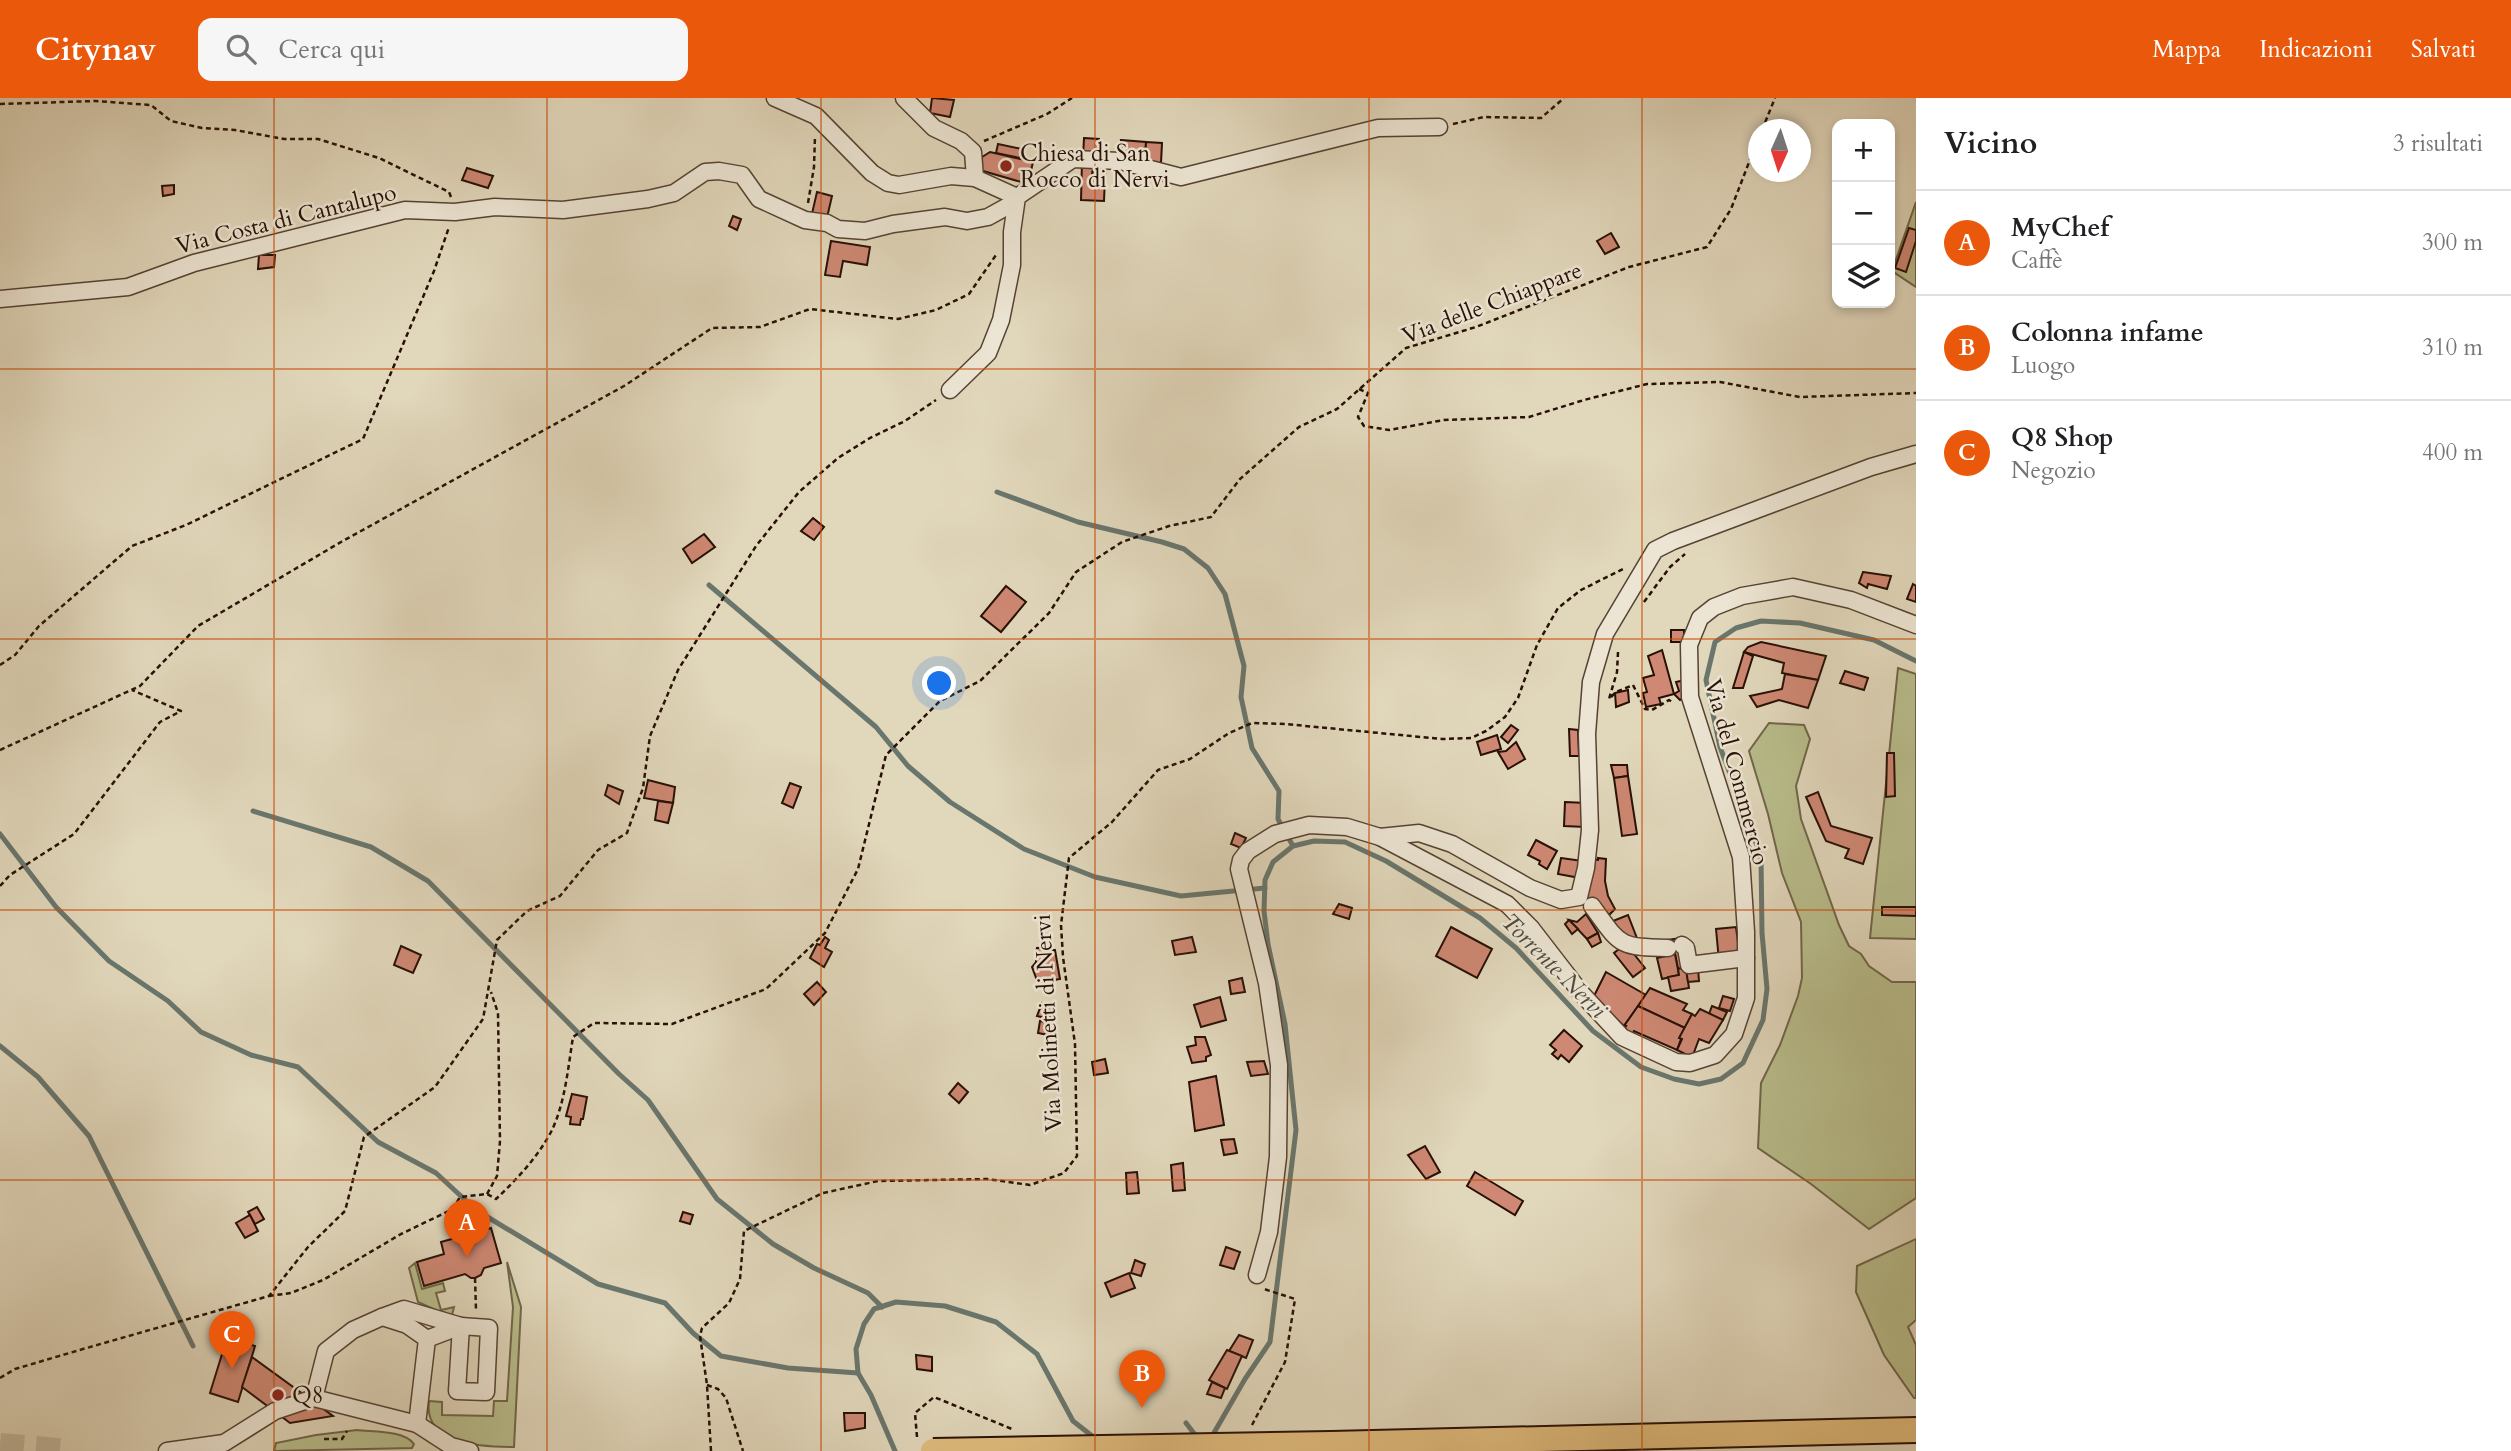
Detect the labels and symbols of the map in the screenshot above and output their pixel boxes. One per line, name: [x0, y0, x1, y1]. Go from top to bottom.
north arrow: [1748, 119, 1811, 182]
place label: Chiesa di San Rocco di Nervi: [1020, 138, 1169, 195]
marker: Chiesa di San Rocco di Nervi: [998, 158, 1014, 174]
street label: Via Costa di Cantalupo: [172, 177, 400, 261]
street label: Via delle Chiappare: [1398, 254, 1586, 352]
your location: [922, 666, 956, 700]
street label: Via del Commercio: [1697, 676, 1777, 868]
water label: Torrente Nervi: [1494, 906, 1614, 1026]
street label: Via Molinetti di Nervi: [1027, 913, 1069, 1133]
pin: A: [444, 1199, 490, 1257]
pin: C: [209, 1311, 255, 1369]
pin: B: [1119, 1350, 1165, 1408]
place label: Q8: [292, 1380, 324, 1411]
marker: Q8: [270, 1387, 286, 1403]

